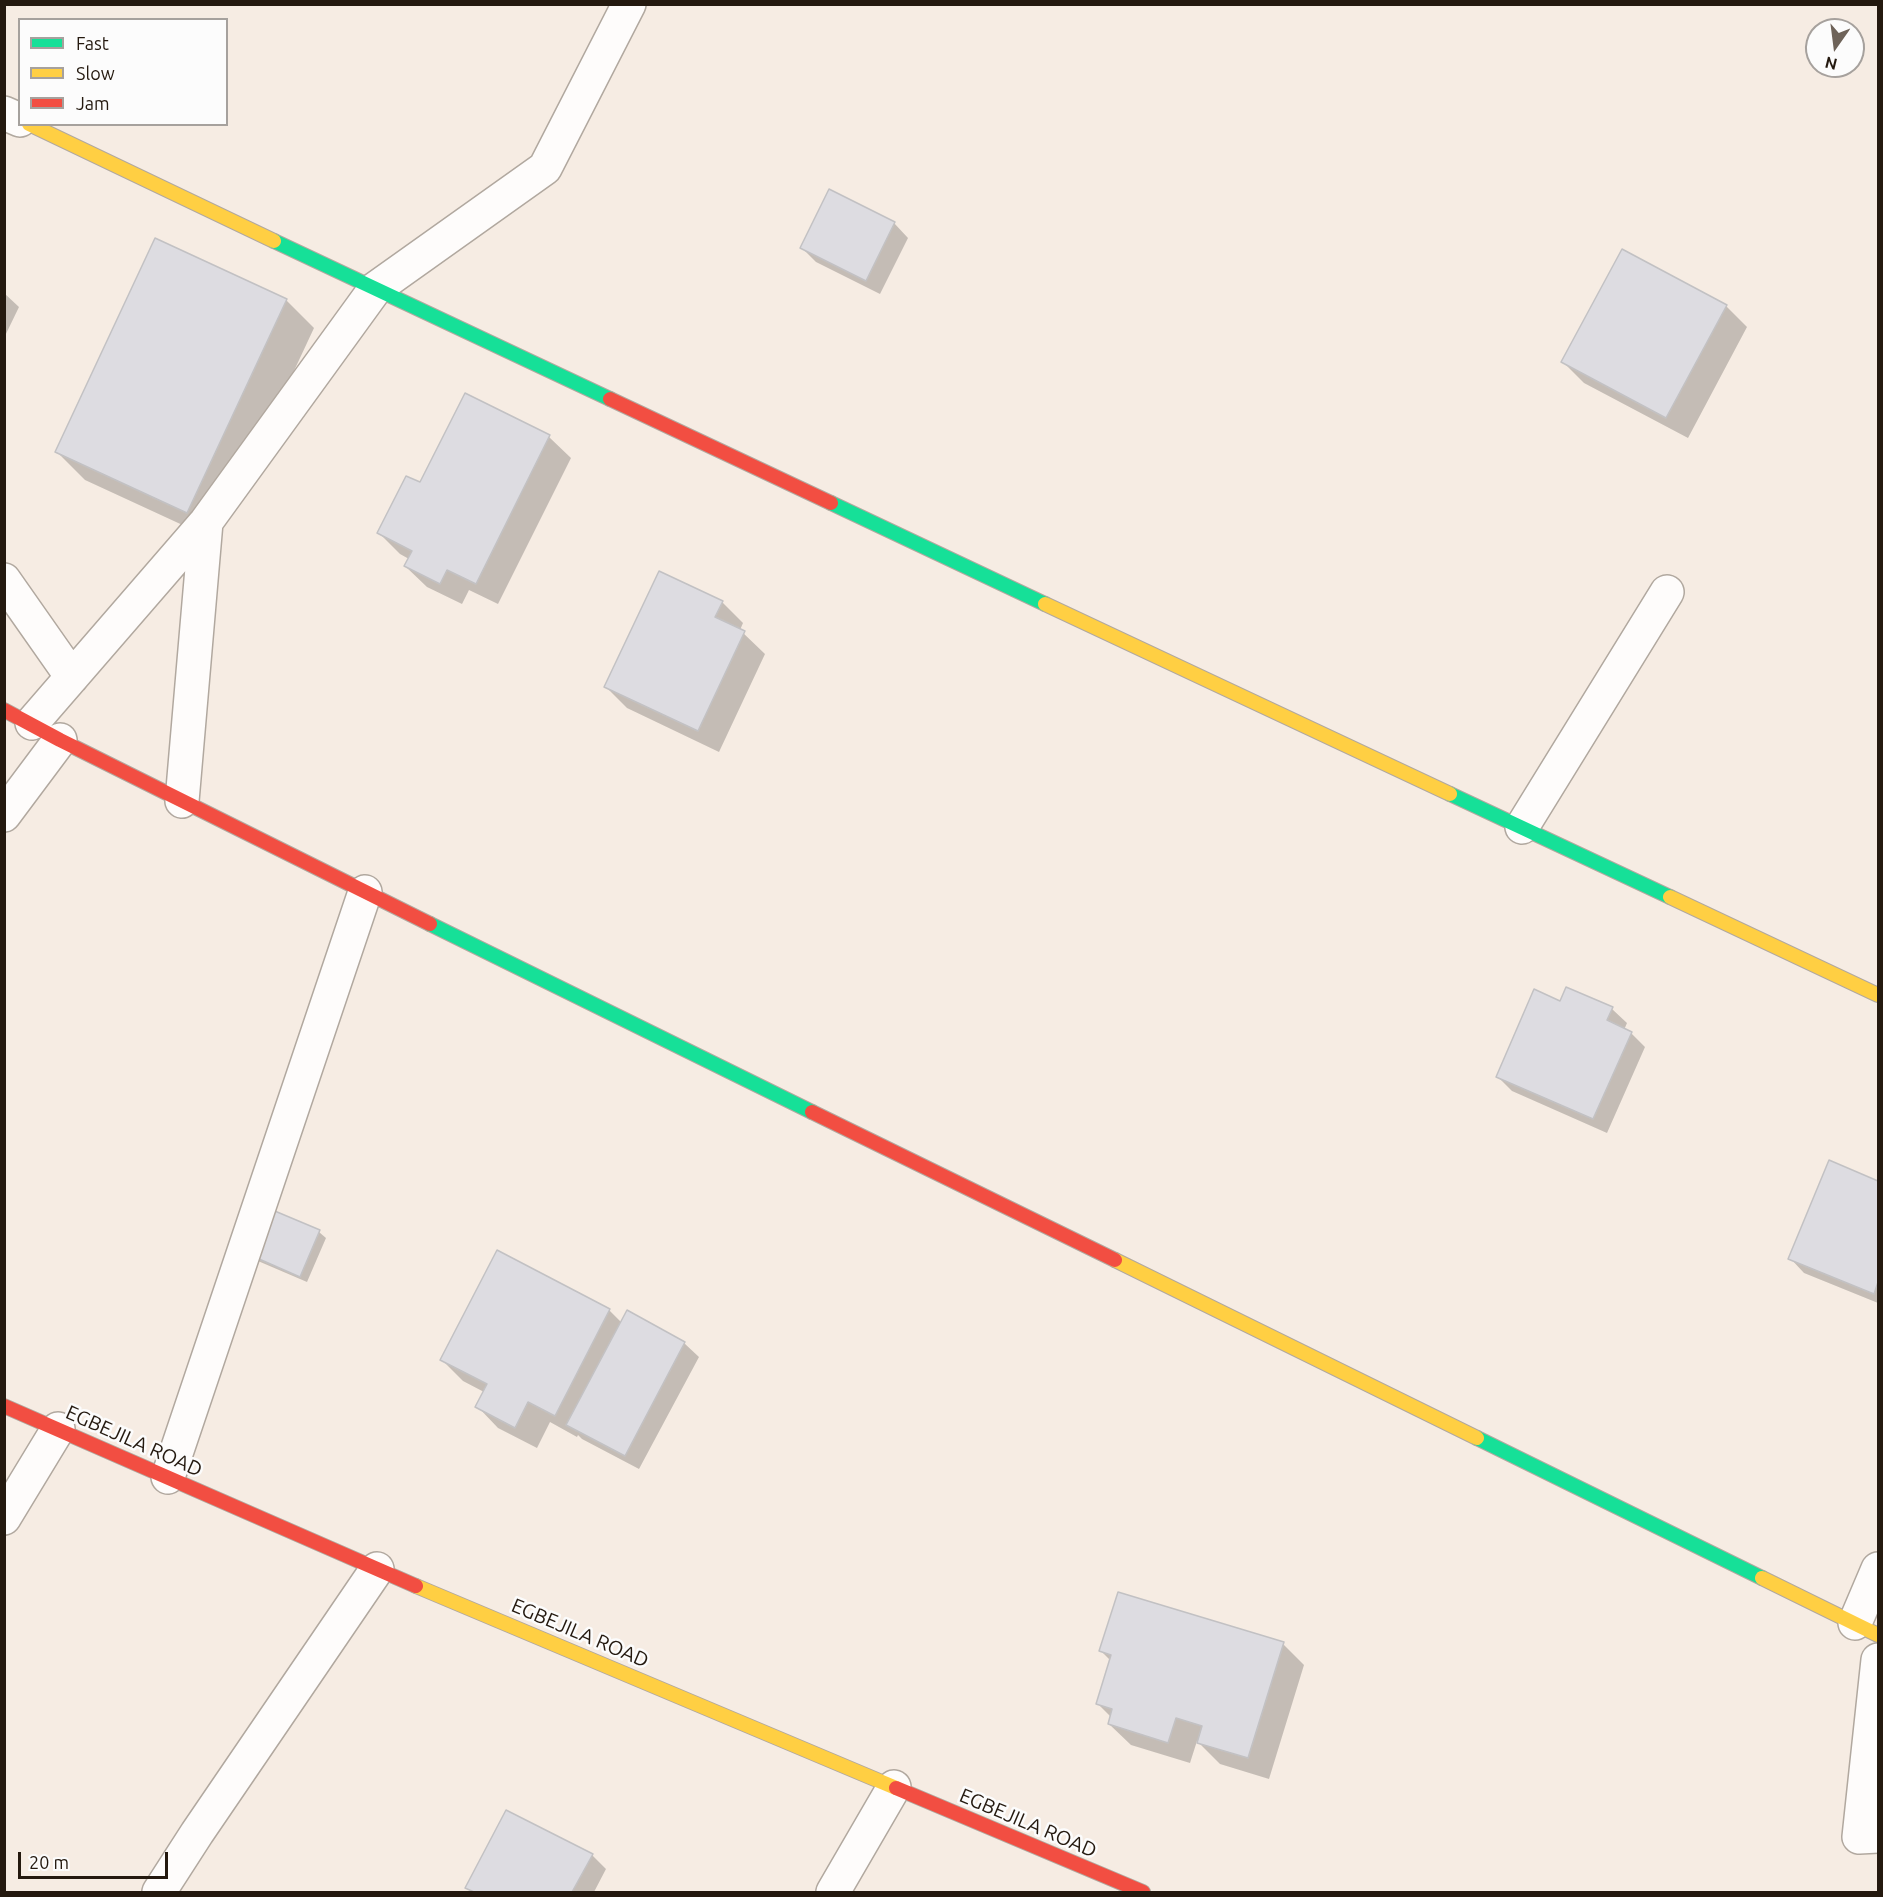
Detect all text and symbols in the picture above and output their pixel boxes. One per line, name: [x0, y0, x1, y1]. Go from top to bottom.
legend: [18, 18, 228, 126]
north arrow: [1805, 18, 1865, 78]
text: Fast: [76, 33, 109, 53]
text: N: [1823, 53, 1839, 74]
text: Slow: [76, 63, 115, 83]
text: Jam: [76, 93, 110, 113]
street label: EGBEJILA ROAD: [62, 1400, 206, 1482]
street label: EGBEJILA ROAD: [508, 1593, 652, 1673]
street label: EGBEJILA ROAD: [956, 1783, 1100, 1863]
scale bar: [21, 1840, 171, 1878]
text: 20 m: [29, 1852, 69, 1872]

